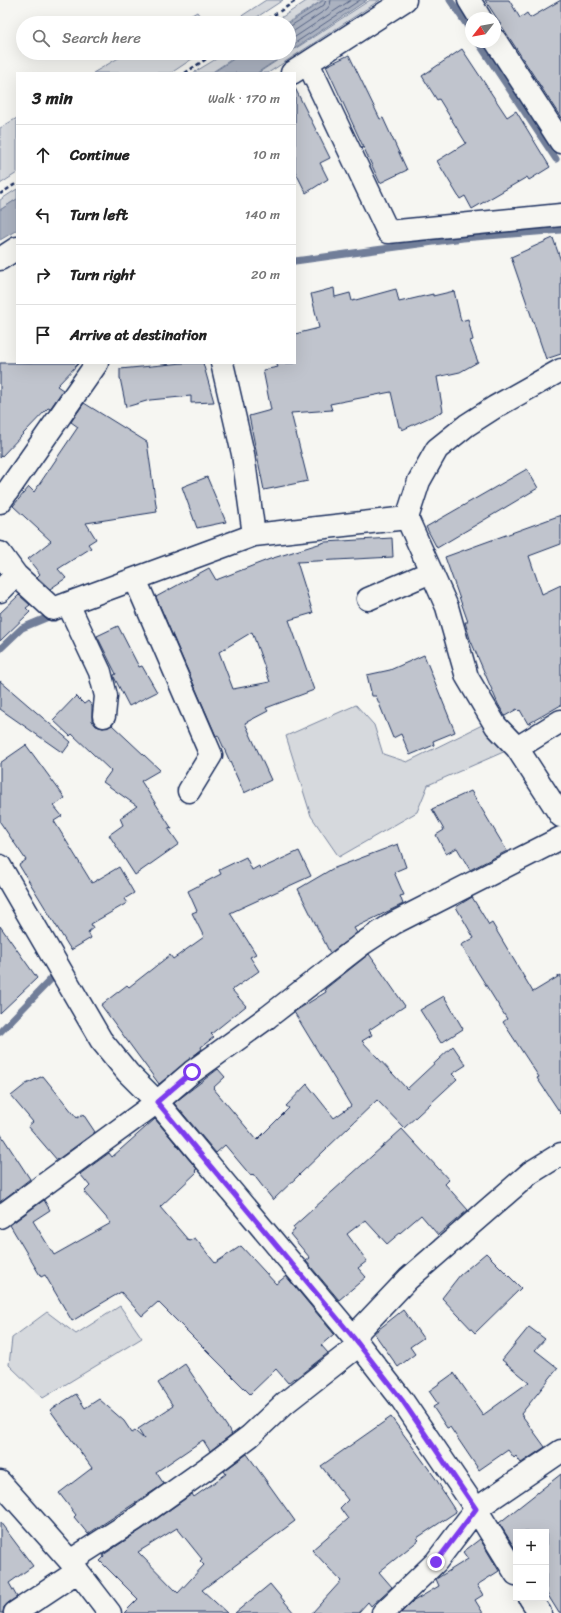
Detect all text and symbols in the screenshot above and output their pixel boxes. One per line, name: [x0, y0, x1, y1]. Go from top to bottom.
north arrow: [465, 12, 501, 48]
search box: [16, 16, 296, 60]
text: Search here: [62, 25, 141, 51]
icon: search: [30, 27, 52, 49]
text: 3 min: [32, 83, 73, 113]
text: Walk · 170 m: [208, 87, 280, 110]
text: Continue: [70, 142, 130, 168]
text: 10 m: [253, 143, 280, 166]
icon: ahead: [32, 144, 54, 166]
text: Turn left: [70, 202, 128, 228]
text: 140 m: [245, 203, 280, 226]
icon: left: [32, 204, 54, 226]
text: Turn right: [70, 262, 135, 288]
text: 20 m: [251, 263, 280, 286]
icon: right: [32, 264, 54, 286]
text: Arrive at destination: [70, 322, 207, 348]
icon: arrive: [32, 324, 54, 346]
route start: [183, 1063, 201, 1081]
map controls: [513, 1529, 549, 1601]
button: +: [513, 1529, 549, 1565]
route end: [427, 1553, 445, 1571]
button: −: [513, 1565, 549, 1601]

